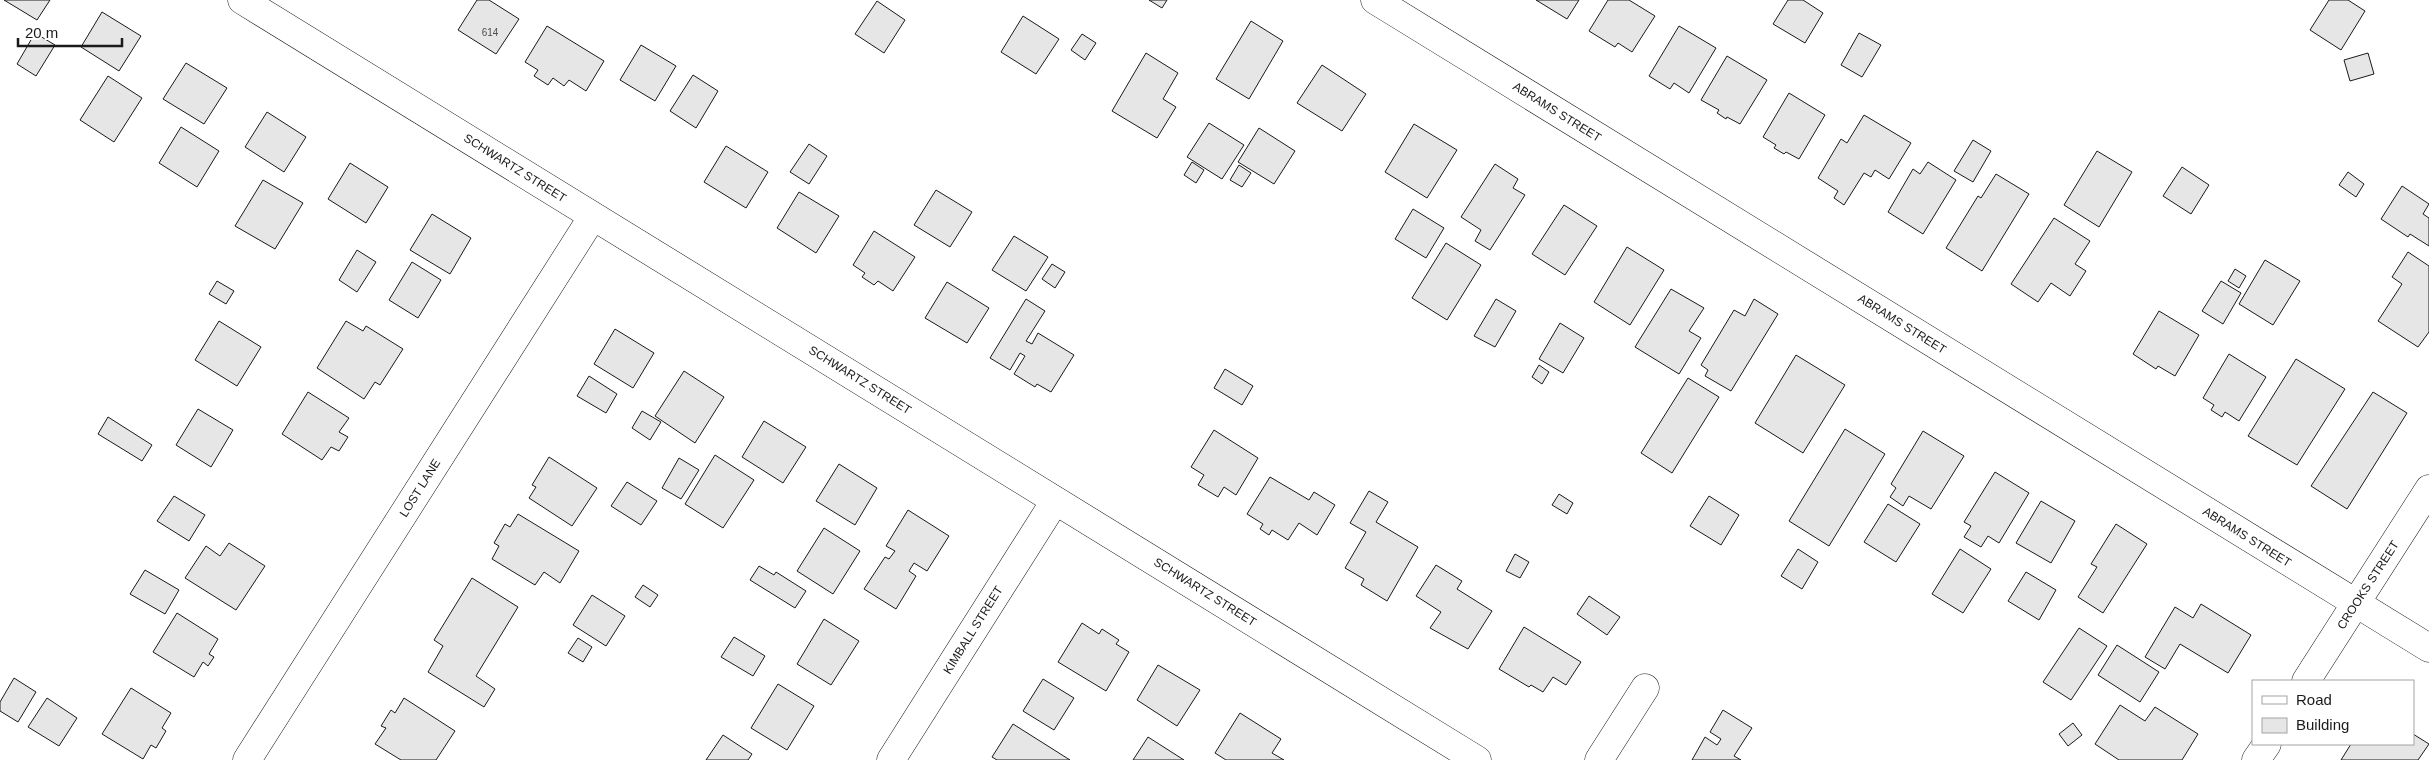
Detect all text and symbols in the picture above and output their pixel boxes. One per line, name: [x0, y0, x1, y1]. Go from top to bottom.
scale bar: [18, 15, 121, 47]
text: 20 m: [25, 24, 58, 41]
house number: 614: [482, 27, 499, 38]
street label: ABRAMS STREET: [1510, 79, 1604, 145]
street label: SCHWARTZ STREET: [461, 131, 569, 206]
street label: ABRAMS STREET: [1855, 291, 1949, 357]
street label: SCHWARTZ STREET: [806, 343, 914, 418]
street label: LOST LANE: [397, 456, 443, 520]
street label: ABRAMS STREET: [2200, 504, 2294, 570]
street label: CROOKS STREET: [2334, 538, 2402, 632]
street label: SCHWARTZ STREET: [1151, 555, 1259, 630]
street label: KIMBALL STREET: [940, 583, 1006, 677]
legend: [2252, 680, 2414, 745]
text: Road: [2296, 691, 2332, 708]
text: Building: [2296, 716, 2349, 733]

